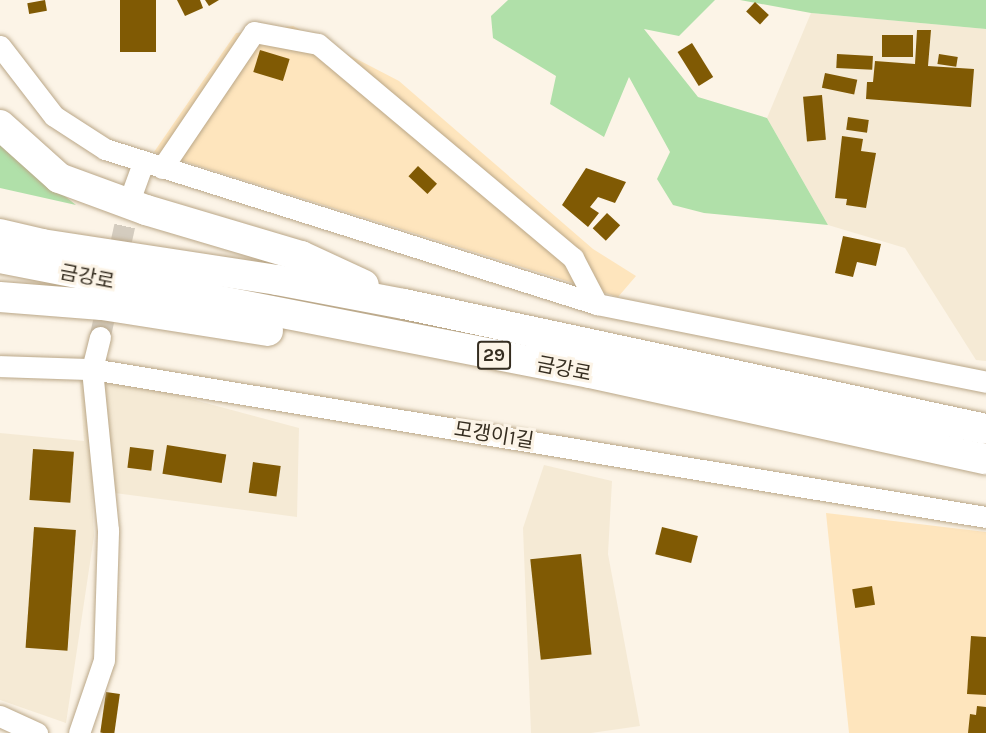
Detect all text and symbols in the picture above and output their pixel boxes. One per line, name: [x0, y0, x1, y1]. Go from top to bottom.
street label: 금강로: [58, 260, 116, 294]
road number: 29: [476, 340, 512, 370]
street label: 금강로: [535, 352, 593, 386]
street label: 모갱이1길: [453, 417, 535, 453]

